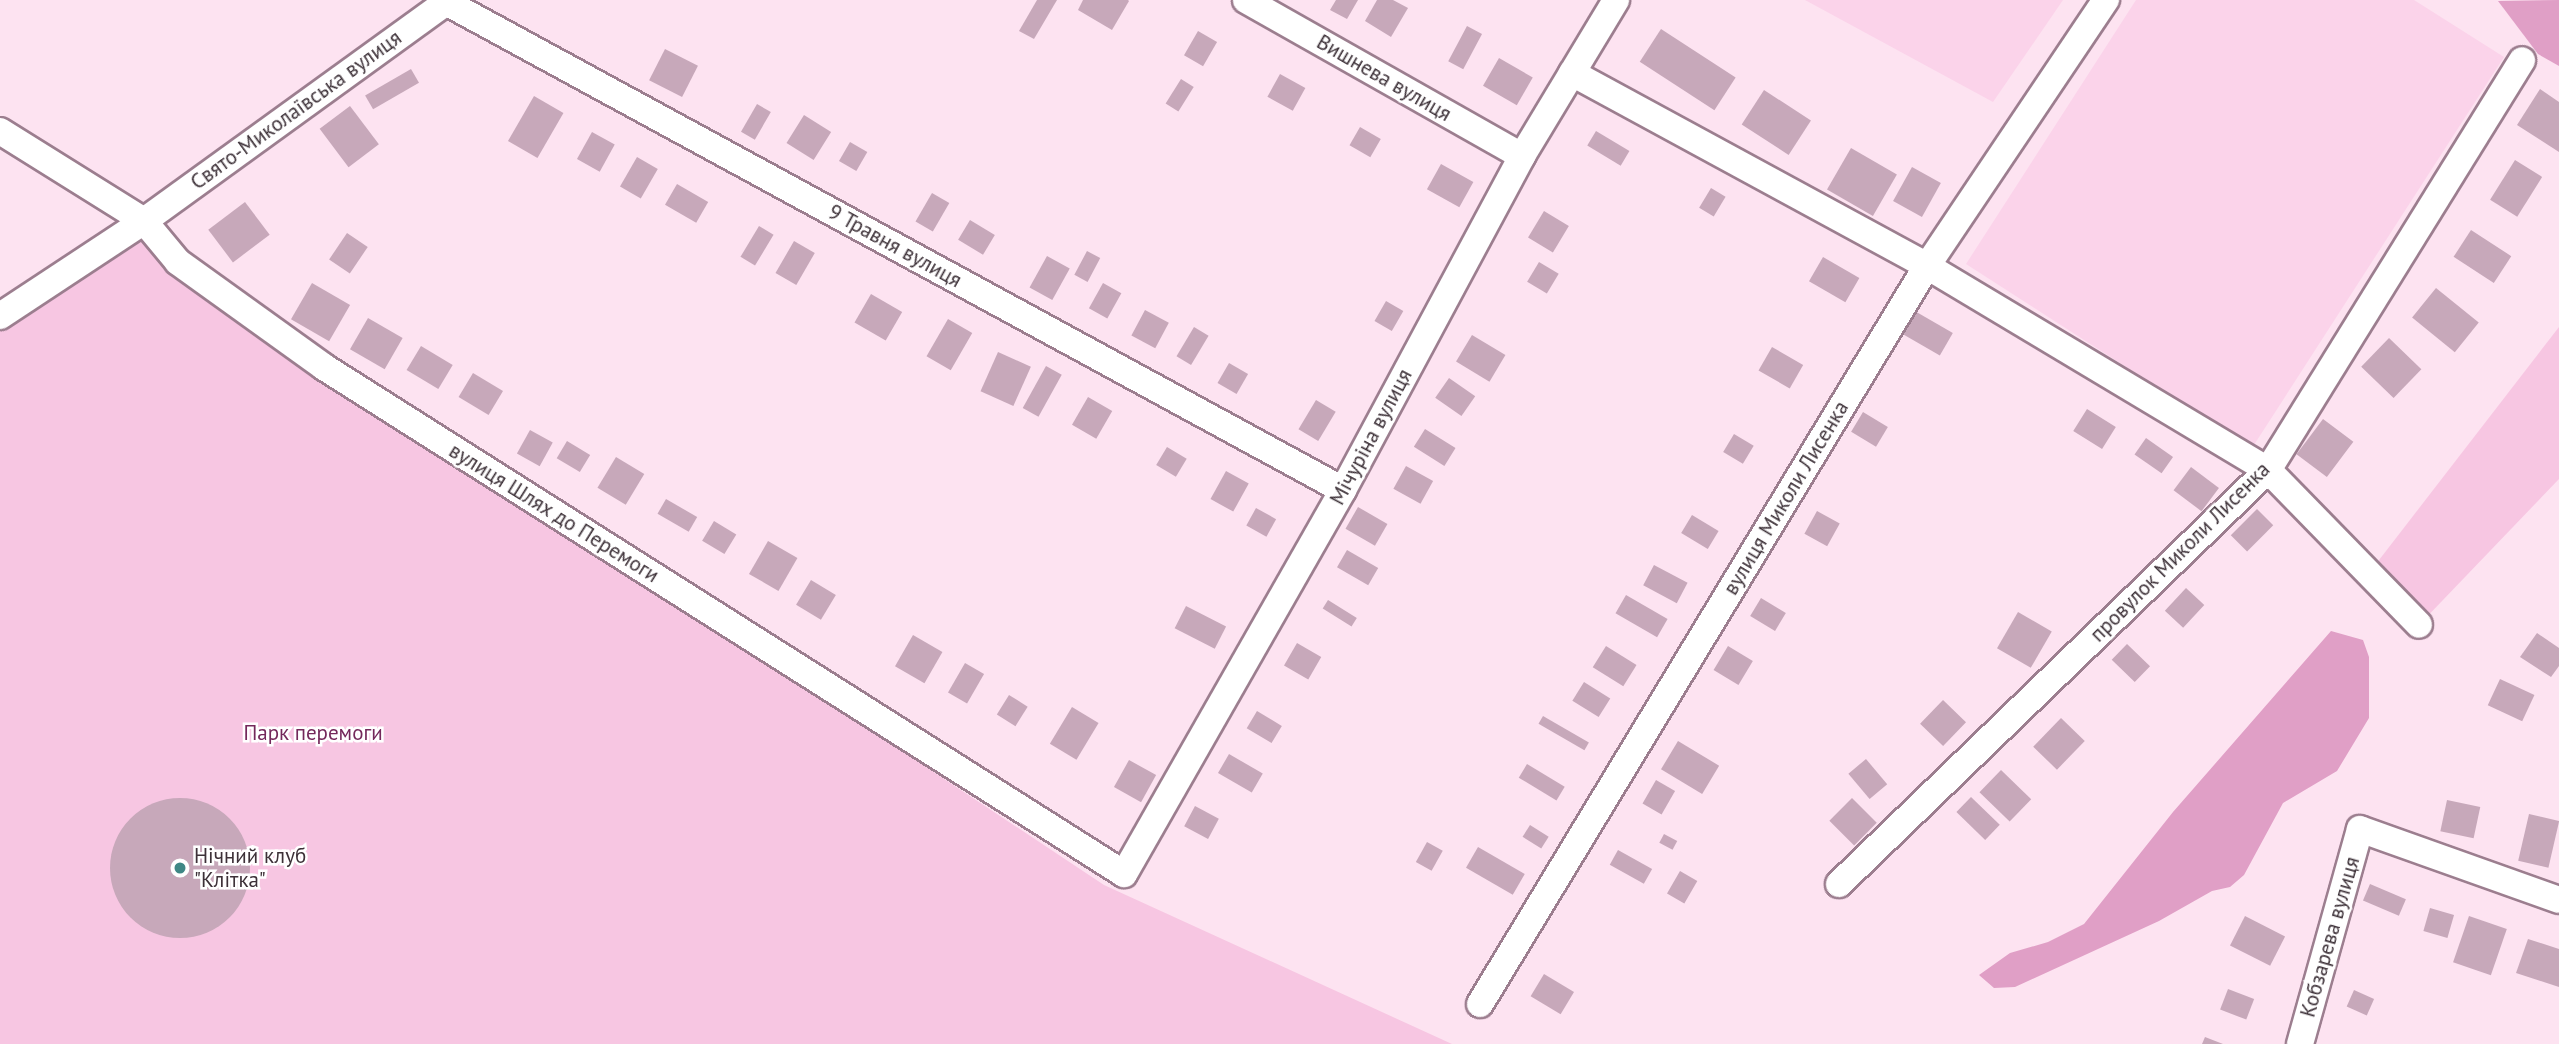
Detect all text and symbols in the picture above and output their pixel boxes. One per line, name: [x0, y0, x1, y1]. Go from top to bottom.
street label: Свято-Миколаївська вулиця: [186, 25, 406, 195]
street label: Вишнева вулиця: [1312, 29, 1456, 127]
street label: 9 Травня вулиця: [824, 199, 966, 293]
street label: Мічуріна вулиця: [1325, 365, 1417, 509]
street label: вулиця Миколи Лисенка: [1718, 396, 1854, 600]
street label: вулиця Шлях до Перемоги: [444, 438, 664, 588]
street label: провулок Миколи Лисенка: [2085, 457, 2275, 647]
park label: Парк перемоги: [243, 720, 383, 746]
place label: Нічний клуб "Клітка": [194, 843, 306, 893]
street label: Кобзарева вулиця: [2295, 854, 2365, 1020]
marker: Нічний клуб "Клітка": [172, 860, 188, 876]

